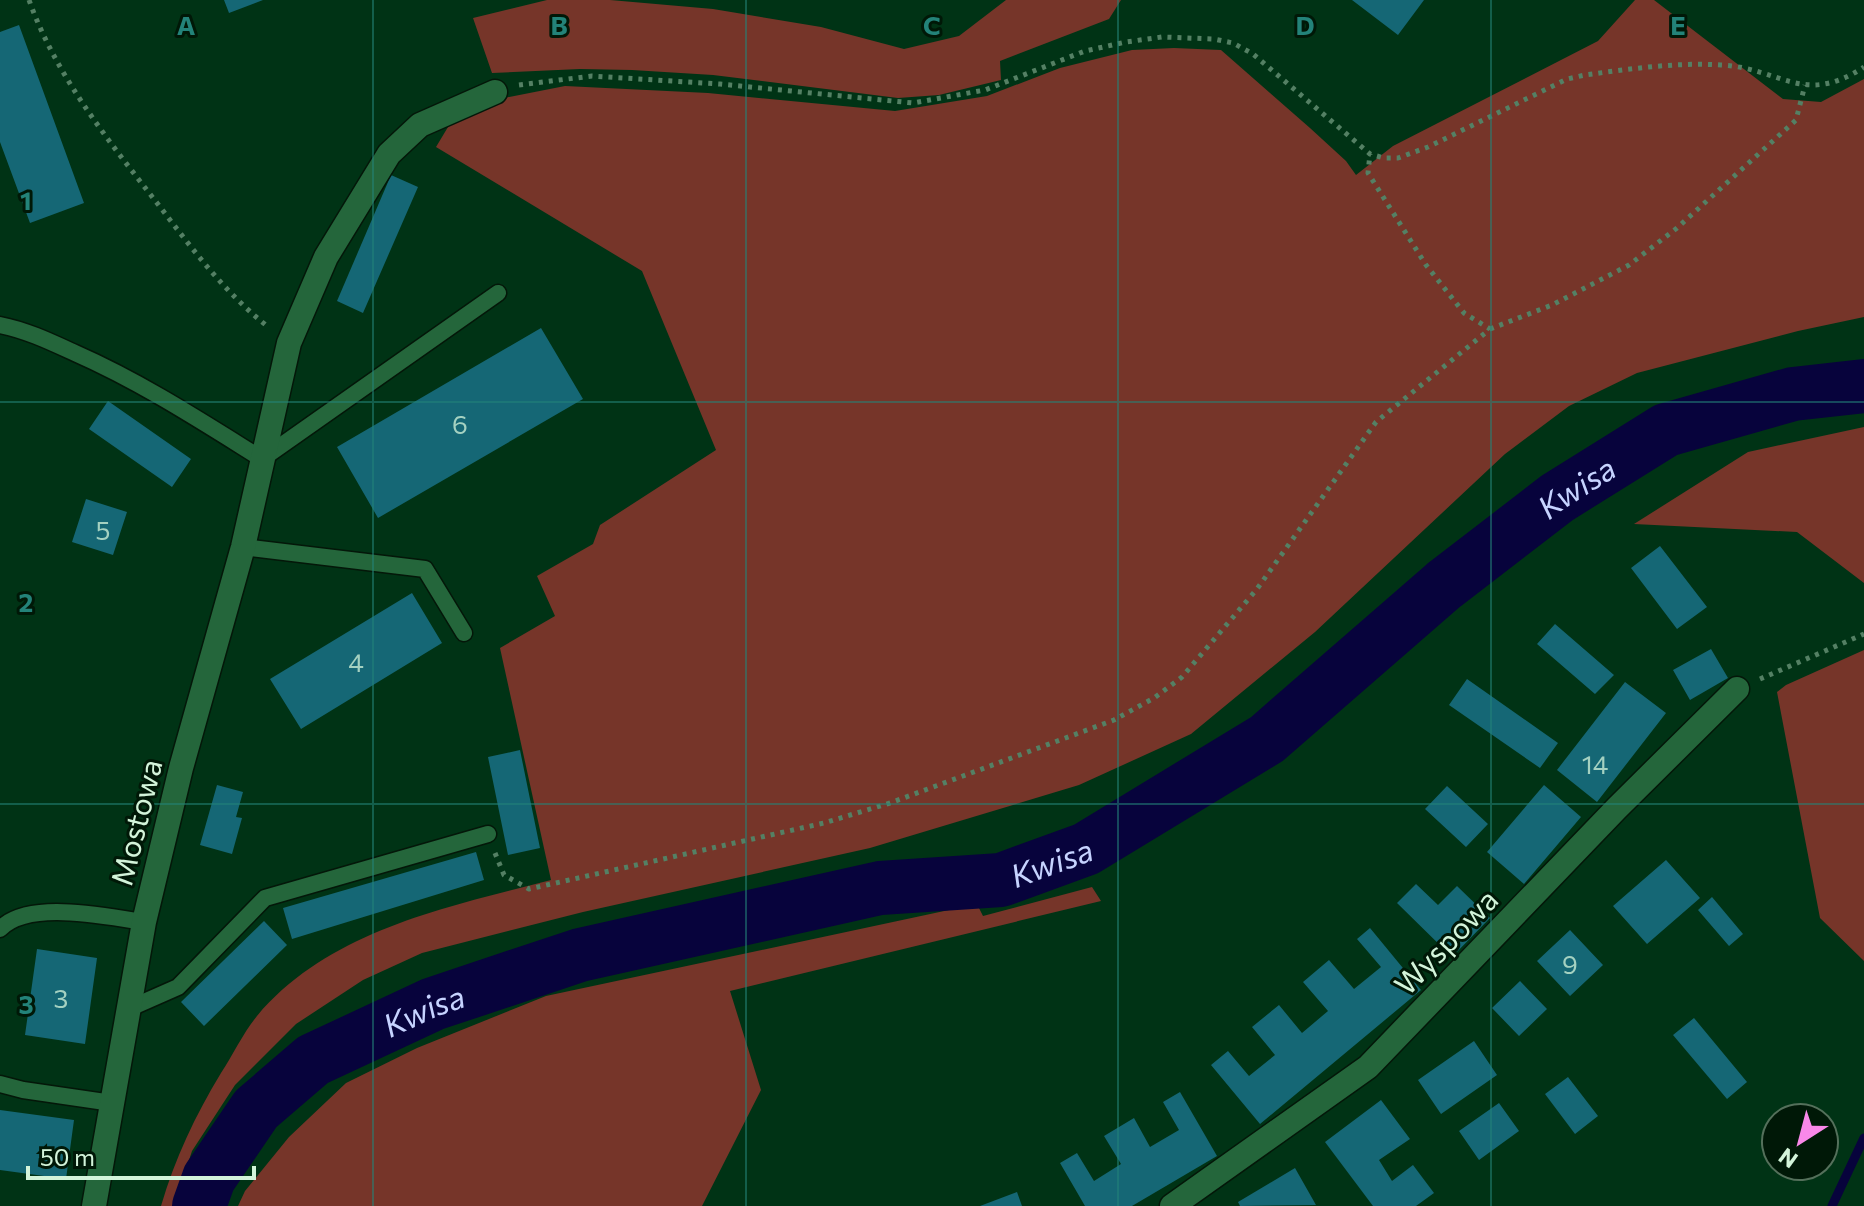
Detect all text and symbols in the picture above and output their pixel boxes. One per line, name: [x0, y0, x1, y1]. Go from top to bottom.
text: A: [177, 9, 196, 40]
text: B: [550, 9, 568, 40]
text: C: [923, 9, 941, 40]
text: D: [1295, 9, 1315, 40]
text: E: [1670, 9, 1686, 40]
text: 1: [20, 184, 32, 215]
house number: 6: [452, 408, 468, 439]
water label: Kwisa: [1529, 447, 1622, 526]
house number: 5: [96, 514, 110, 545]
text: 2: [19, 586, 33, 617]
house number: 4: [348, 646, 364, 677]
house number: 14: [1582, 748, 1608, 779]
street label: Mostowa: [101, 755, 169, 889]
water label: Kwisa: [1004, 828, 1098, 895]
street label: Wyspowa: [1385, 880, 1505, 1002]
house number: 9: [1562, 948, 1578, 979]
water label: Kwisa: [376, 975, 470, 1045]
house number: 3: [54, 982, 68, 1013]
text: 3: [18, 988, 34, 1019]
north arrow: [1760, 1102, 1840, 1182]
scale bar: [28, 1130, 254, 1180]
text: 50 m: [40, 1142, 95, 1171]
text: N: [1773, 1143, 1803, 1174]

